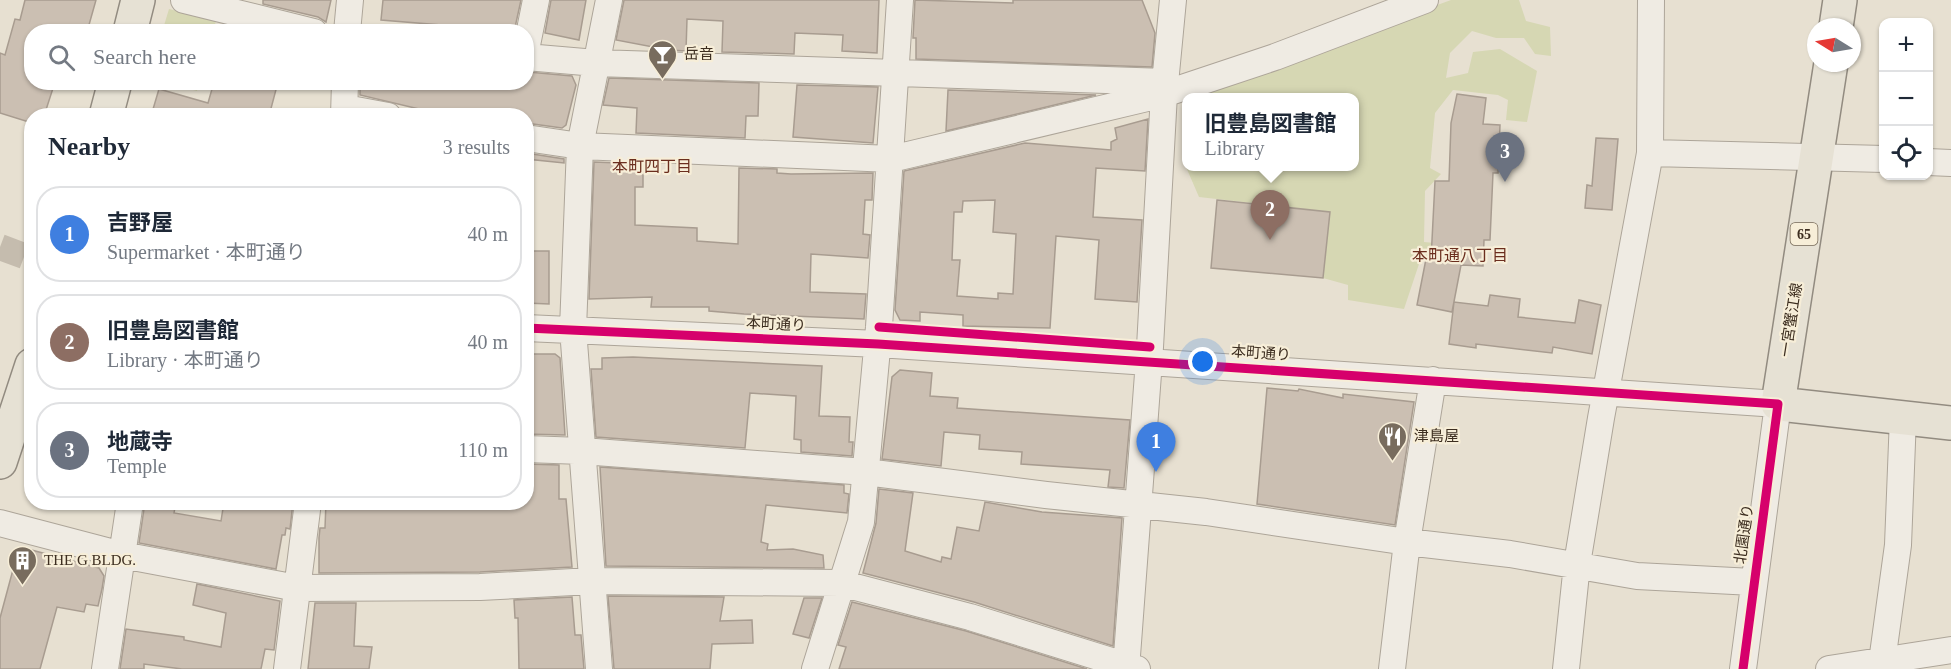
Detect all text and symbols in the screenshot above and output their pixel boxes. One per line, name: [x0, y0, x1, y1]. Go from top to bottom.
north arrow: [1807, 18, 1861, 72]
map controls: [1879, 18, 1933, 180]
button: +: [1879, 18, 1933, 72]
search box: [24, 24, 534, 90]
bar icon: 岳音: [647, 38, 679, 80]
icon: search: [45, 41, 78, 74]
text: Search here: [93, 44, 196, 69]
place label: 岳音: [684, 46, 714, 62]
button: −: [1879, 72, 1933, 126]
popup: [1182, 93, 1359, 171]
text: 旧豊島図書館: [1204, 111, 1337, 136]
button: locate: [1879, 126, 1933, 180]
text: Nearby: [48, 132, 130, 161]
pin: 3: [1486, 132, 1524, 182]
text: 3 results: [443, 136, 510, 158]
text: Library: [1204, 137, 1264, 159]
district label: 本町四丁目: [612, 158, 692, 175]
pin: 2: [1250, 190, 1290, 240]
text: 吉野屋: [107, 210, 173, 235]
text: 1: [65, 223, 75, 245]
text: 40 m: [467, 223, 508, 245]
road number: 65: [1790, 223, 1818, 245]
text: Supermarket · 本町通り: [107, 241, 306, 263]
district label: 本町通八丁目: [1412, 247, 1508, 264]
street label: 一宮蟹江線: [1777, 282, 1805, 358]
street label: 本町通り: [746, 314, 806, 334]
text: 旧豊島図書館: [107, 318, 239, 343]
text: 2: [65, 331, 75, 353]
text: 40 m: [467, 331, 508, 353]
street label: 本町通り: [1231, 343, 1291, 363]
your location: [1188, 347, 1217, 376]
text: Library · 本町通り: [107, 349, 264, 371]
restaurant icon: 津島屋: [1377, 420, 1409, 462]
pin: 1: [1136, 422, 1176, 472]
place label: 津島屋: [1414, 428, 1459, 444]
text: 地蔵寺: [107, 429, 173, 454]
text: 3: [65, 439, 75, 461]
text: 110 m: [458, 439, 508, 461]
text: Temple: [107, 455, 167, 477]
street label: 北園通り: [1731, 503, 1756, 565]
building icon: THE G BLDG.: [7, 544, 39, 586]
place label: THE G BLDG.: [44, 552, 136, 568]

